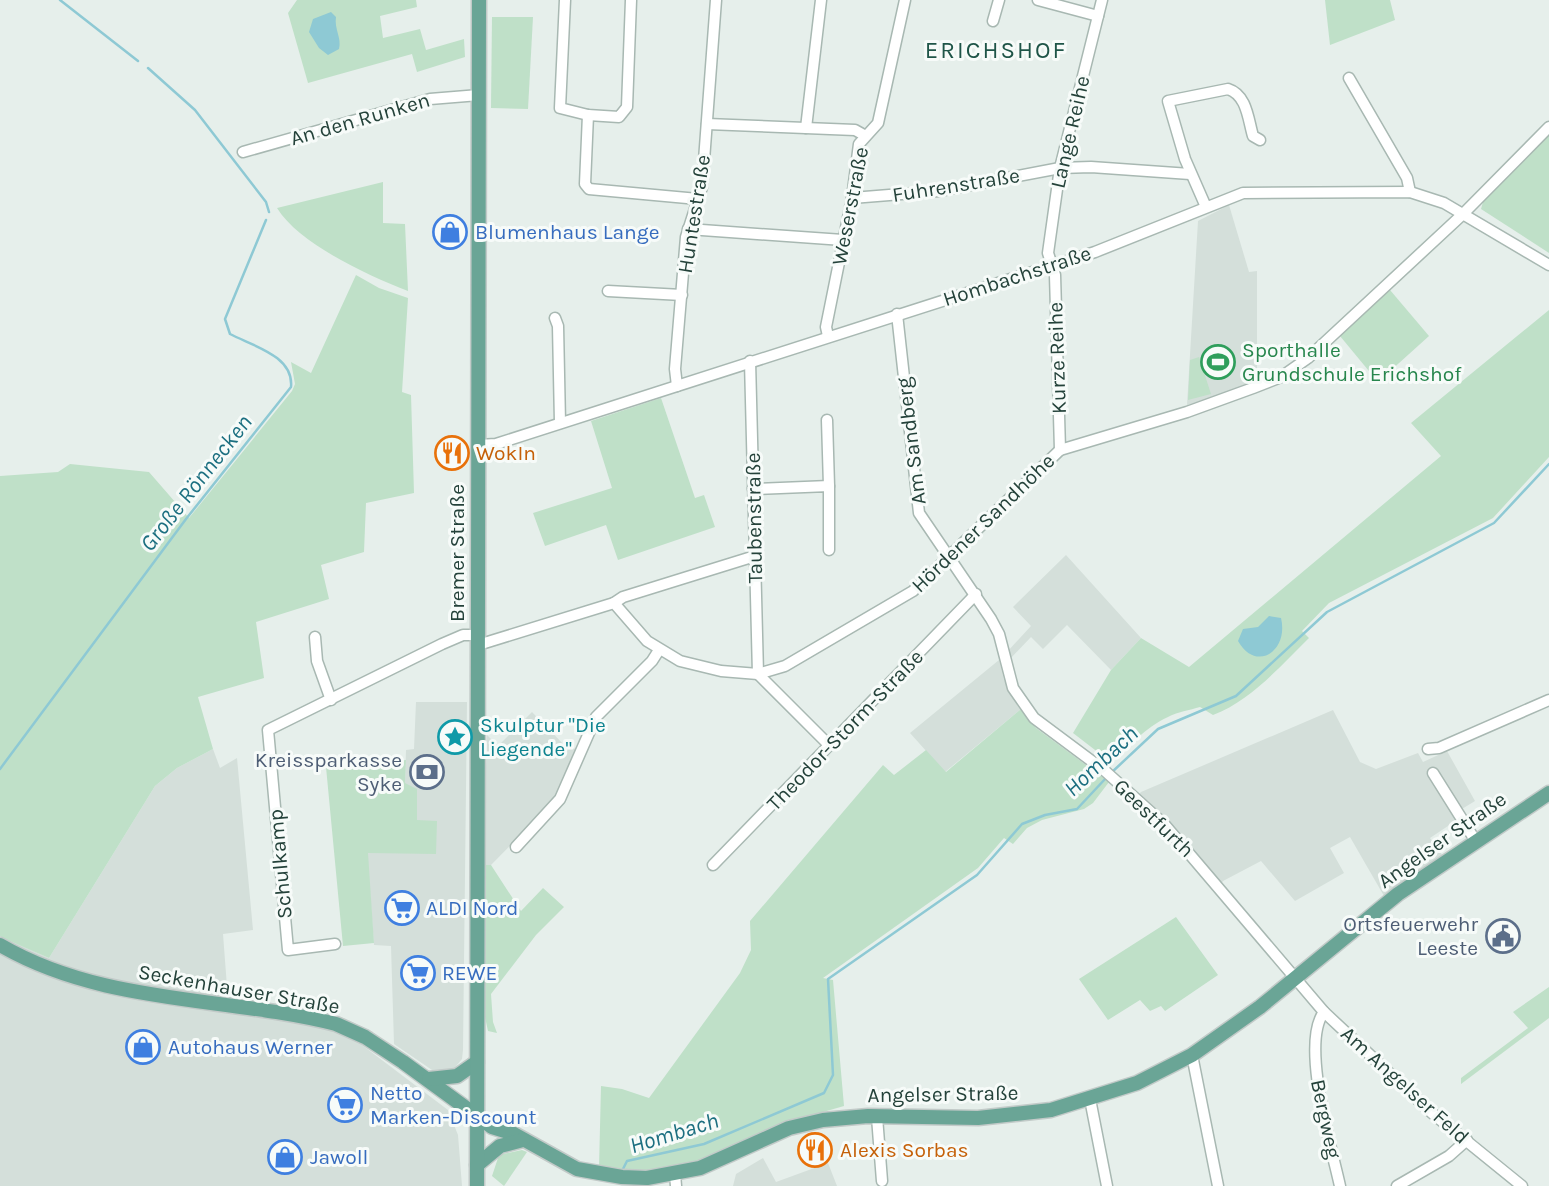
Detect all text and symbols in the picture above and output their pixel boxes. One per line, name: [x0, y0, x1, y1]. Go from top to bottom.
district label: ERICHSHOF: [925, 36, 1067, 64]
street label: Lange Reihe: [1045, 73, 1095, 191]
street label: An den Runken: [287, 88, 433, 150]
street label: Weserstraße: [827, 145, 873, 267]
street label: Huntestraße: [673, 153, 715, 275]
street label: Fuhrenstraße: [891, 163, 1021, 207]
shop icon: Blumenhaus Lange: [431, 213, 469, 251]
place label: Blumenhaus Lange: [475, 220, 659, 244]
street label: Hombachstraße: [940, 241, 1094, 311]
street label: Kurze Reihe: [1043, 302, 1071, 414]
place label: Sporthalle Grundschule Erichshof: [1242, 338, 1462, 386]
sports icon: Sporthalle Grundschule Erichshof: [1199, 343, 1237, 381]
street label: Am Sandberg: [891, 376, 931, 506]
water label: Große Rönnecken: [134, 409, 258, 557]
restaurant icon: WokIn: [433, 434, 471, 472]
place label: WokIn: [476, 441, 536, 465]
street label: Hördener Sandhöhe: [907, 449, 1059, 597]
street label: Taubenstraße: [741, 452, 767, 584]
street label: Bremer Straße: [445, 484, 469, 622]
street label: Theodor-Storm-Straße: [762, 645, 928, 815]
place label: Skulptur "Die Liegende": [480, 713, 606, 761]
place icon: Skulptur "Die Liegende": [436, 718, 474, 756]
water label: Hombach: [1058, 720, 1144, 802]
place label: Kreissparkasse Syke: [255, 748, 402, 796]
bank icon: Kreissparkasse Syke: [408, 753, 446, 791]
street label: Geestfurth: [1109, 774, 1199, 862]
street label: Angelser Straße: [1373, 787, 1511, 893]
street label: Schulkamp: [263, 808, 297, 920]
supermarket icon: ALDI Nord: [383, 889, 421, 927]
place label: ALDI Nord: [426, 896, 518, 920]
place label: Ortsfeuerwehr Leeste: [1343, 912, 1478, 960]
public building icon: Ortsfeuerwehr Leeste: [1484, 917, 1522, 955]
supermarket icon: REWE: [399, 954, 437, 992]
street label: Seckenhauser Straße: [136, 959, 342, 1019]
place label: REWE: [442, 961, 497, 985]
street label: Am Angelser Feld: [1336, 1021, 1474, 1149]
shop icon: Autohaus Werner: [124, 1028, 162, 1066]
place label: Autohaus Werner: [168, 1035, 333, 1059]
street label: Bergweg: [1306, 1077, 1346, 1161]
place label: Netto Marken-Discount: [370, 1081, 536, 1129]
street label: Angelser Straße: [867, 1081, 1019, 1107]
supermarket icon: Netto Marken-Discount: [326, 1086, 364, 1124]
water label: Hombach: [626, 1107, 722, 1159]
restaurant icon: Alexis Sorbas: [796, 1131, 834, 1169]
shop icon: Jawoll: [266, 1138, 304, 1176]
place label: Alexis Sorbas: [840, 1138, 969, 1162]
place label: Jawoll: [310, 1145, 369, 1169]

